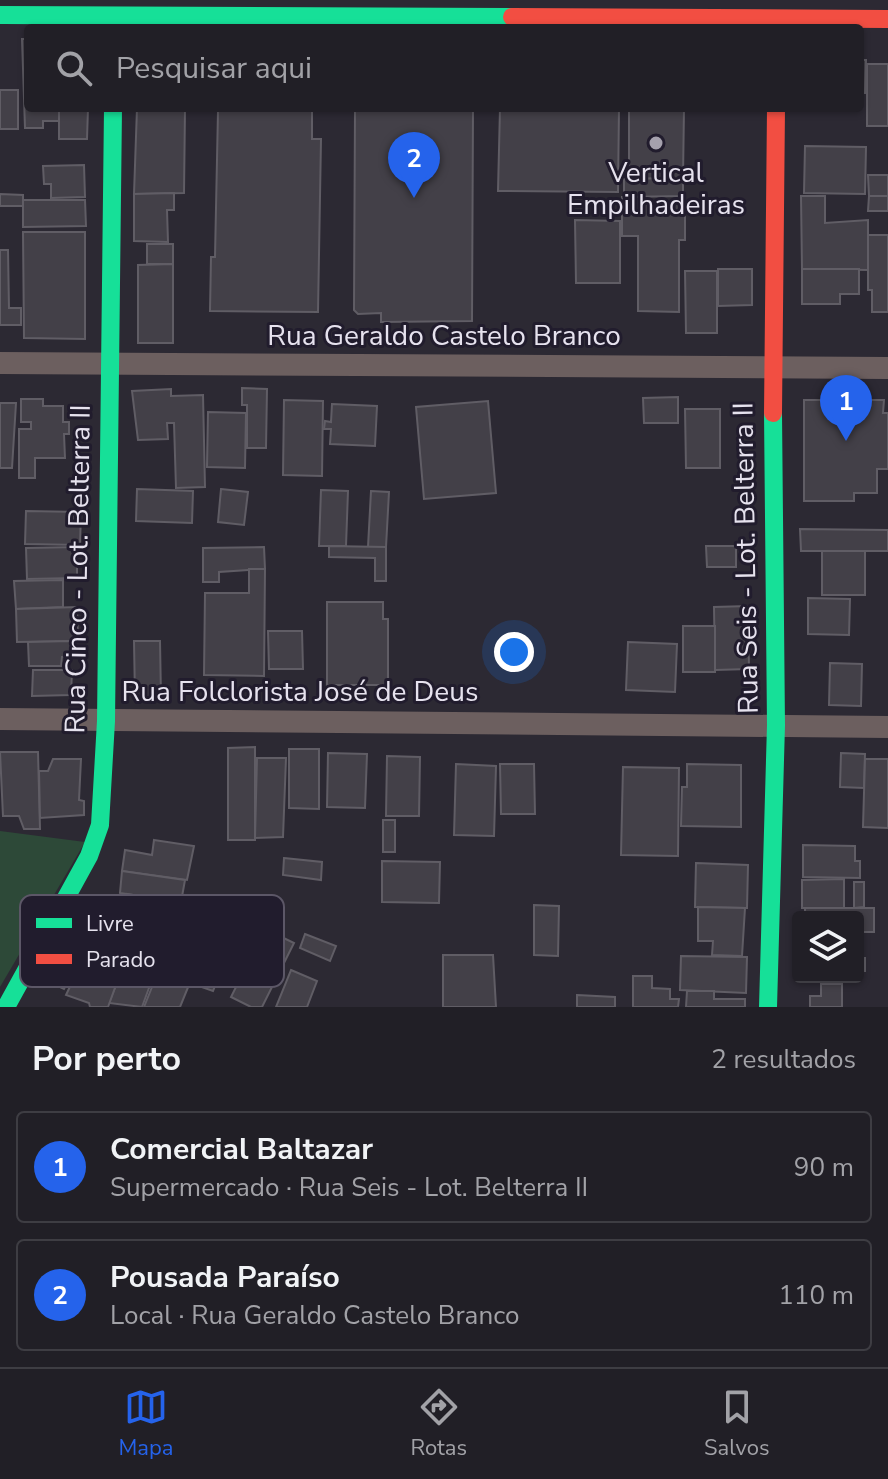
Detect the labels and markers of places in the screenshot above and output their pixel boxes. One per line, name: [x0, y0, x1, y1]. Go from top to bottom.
pin: 2: [388, 132, 440, 198]
marker: Vertical Empilhadeiras: [647, 134, 665, 152]
place label: Vertical Empilhadeiras: [567, 154, 745, 224]
pin: 1: [820, 375, 872, 441]

